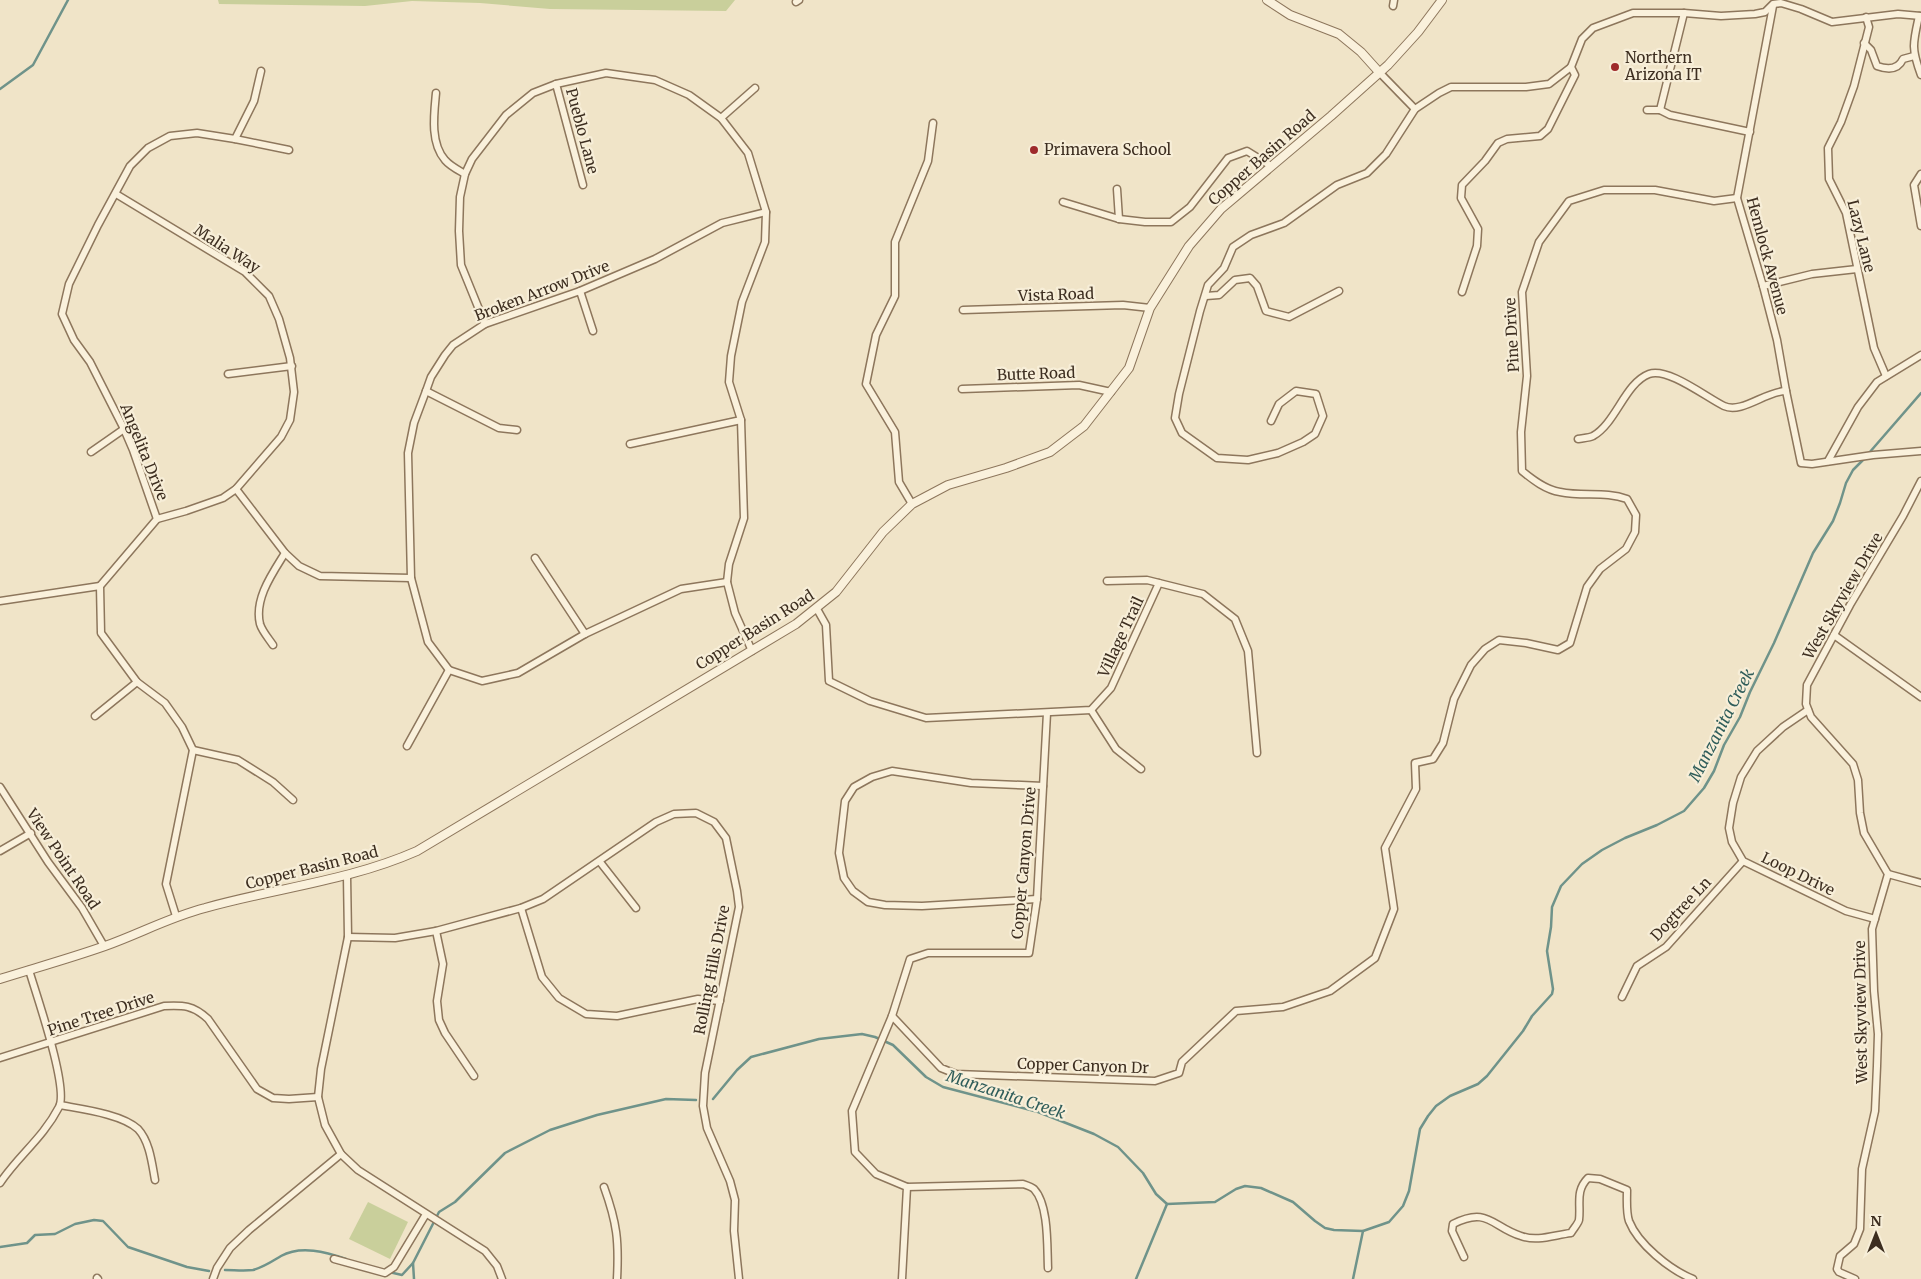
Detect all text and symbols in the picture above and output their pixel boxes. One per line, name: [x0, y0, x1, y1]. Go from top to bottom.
place label: Northern Arizona IT: [1624, 48, 1702, 84]
marker: Northern Arizona IT: [1609, 61, 1621, 73]
street label: Pueblo Lane: [562, 86, 603, 176]
street label: Copper Basin Road: [1204, 106, 1319, 209]
place label: Primavera School: [1044, 140, 1172, 159]
marker: Primavera School: [1028, 144, 1040, 156]
street label: Hemlock Avenue: [1743, 195, 1792, 317]
street label: Lazy Lane: [1843, 198, 1880, 274]
street label: Malia Way: [191, 220, 264, 277]
street label: Broken Arrow Drive: [472, 256, 612, 325]
street label: Vista Road: [1017, 284, 1094, 305]
street label: Pine Drive: [1500, 297, 1523, 373]
street label: Butte Road: [996, 363, 1076, 384]
street label: Angelita Drive: [116, 400, 173, 503]
street label: West Skyview Drive: [1798, 529, 1887, 663]
street label: Copper Basin Road: [692, 586, 817, 674]
street label: Village Trail: [1093, 593, 1148, 681]
water label: Manzanita Creek: [1683, 665, 1758, 786]
street label: Copper Canyon Drive: [1007, 786, 1040, 940]
street label: View Point Road: [22, 804, 104, 913]
street label: Copper Basin Road: [244, 842, 380, 893]
street label: Loop Drive: [1759, 848, 1838, 900]
street label: Dogtree Ln: [1646, 873, 1715, 945]
street label: Rolling Hills Drive: [690, 903, 733, 1036]
street label: West Skyview Drive: [1850, 940, 1871, 1085]
street label: Pine Tree Drive: [45, 987, 157, 1040]
street label: Copper Canyon Dr: [1017, 1054, 1149, 1077]
water label: Manzanita Creek: [943, 1065, 1068, 1123]
north arrow: [1851, 1209, 1901, 1259]
text: N: [1870, 1212, 1882, 1230]

